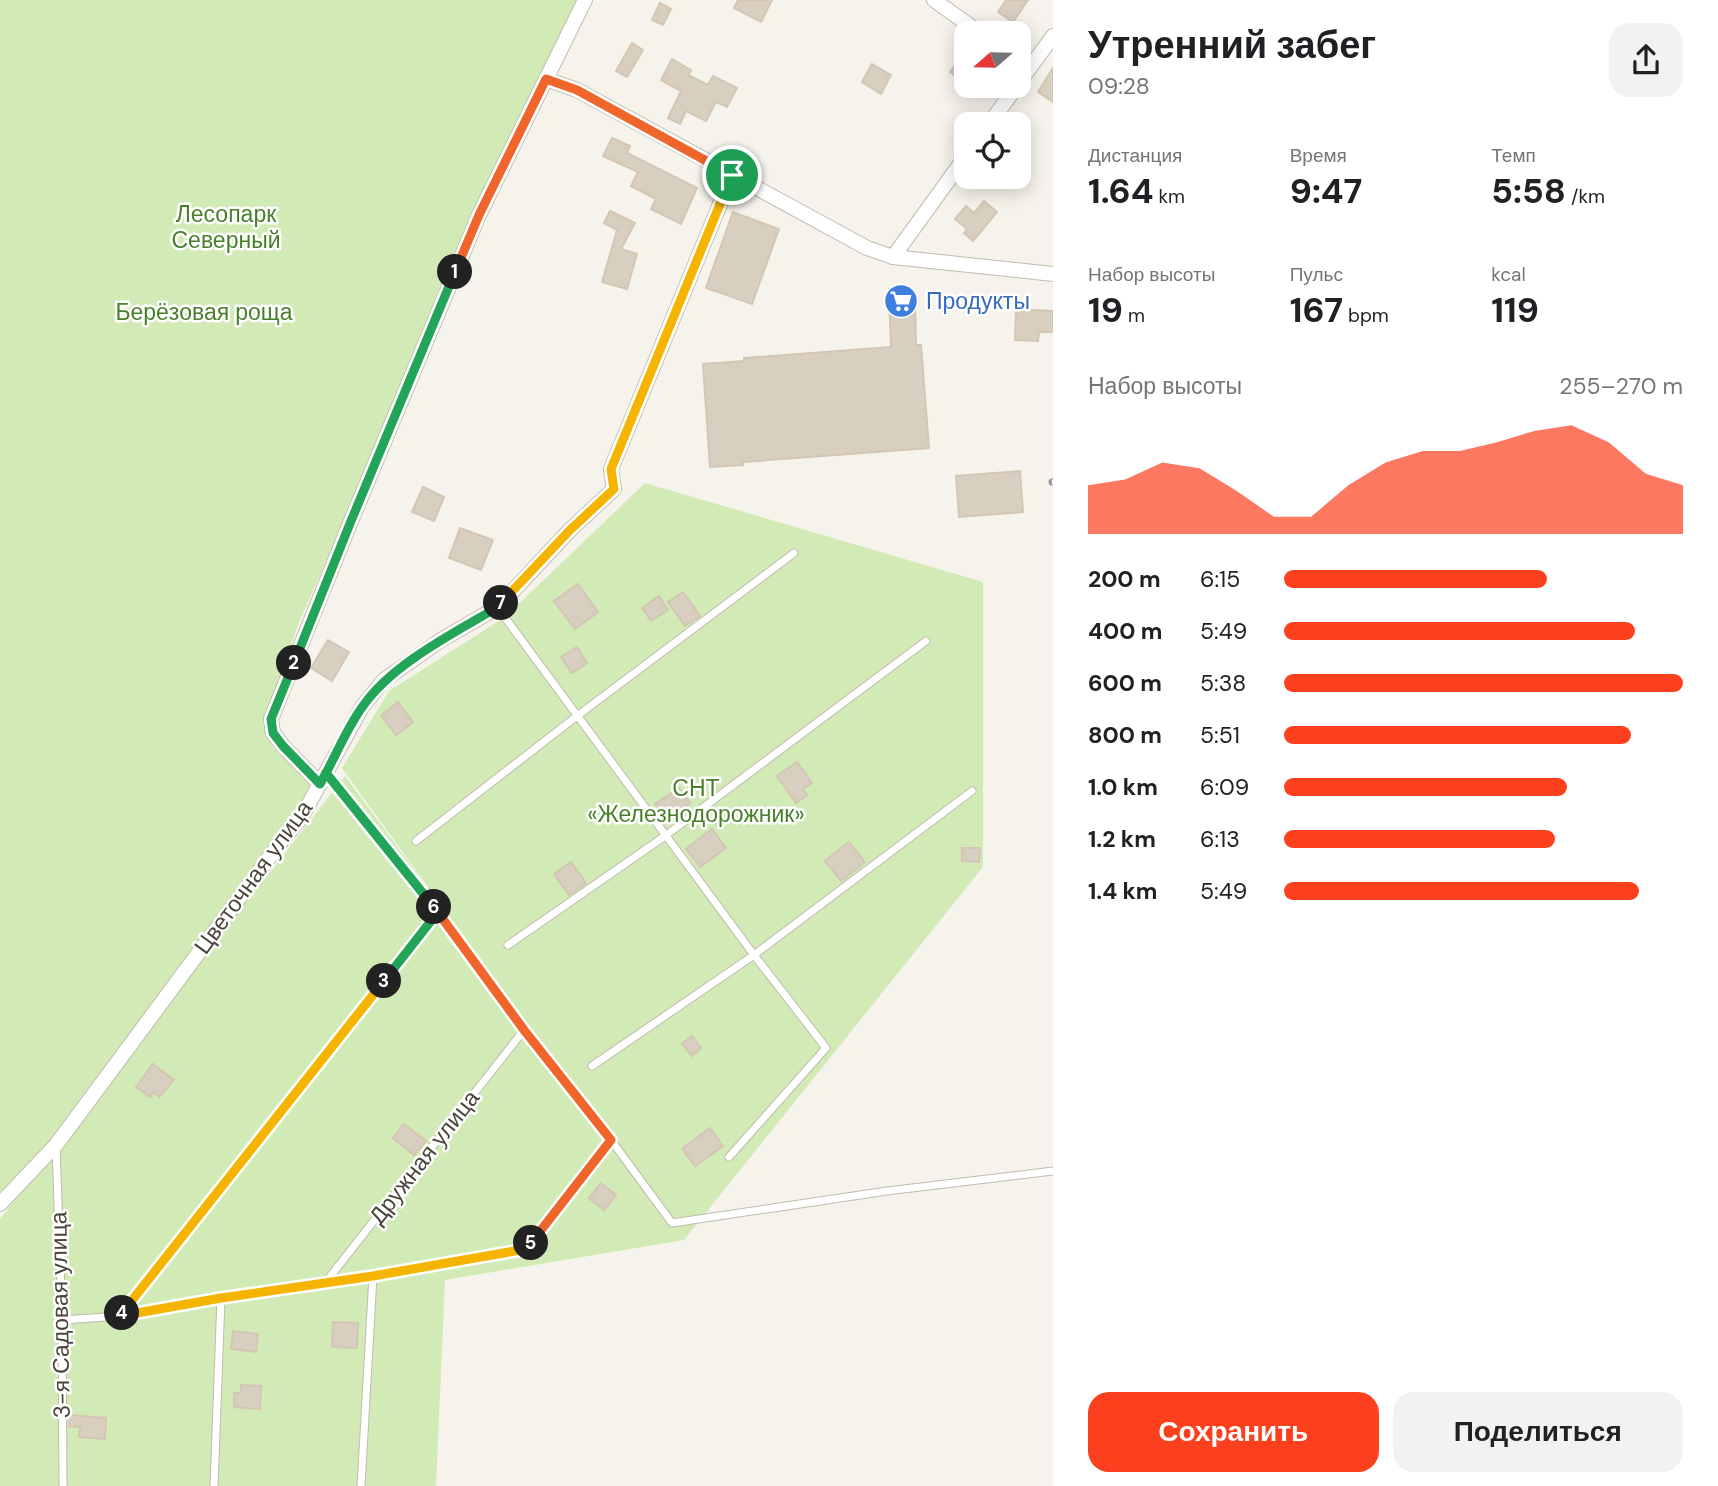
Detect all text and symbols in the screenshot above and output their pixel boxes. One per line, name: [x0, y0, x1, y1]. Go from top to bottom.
text: Утренний забег: [1088, 20, 1376, 70]
north arrow: [954, 21, 1031, 98]
map controls: [954, 21, 1031, 189]
button: share: [1609, 23, 1683, 97]
text: 09:28: [1088, 71, 1150, 101]
button: locate: [954, 112, 1031, 189]
text: Дистанция: [1088, 143, 1182, 168]
text: Время: [1290, 143, 1347, 168]
text: Темп: [1491, 143, 1536, 168]
pin: [702, 145, 762, 205]
icon: arrive: [713, 156, 751, 194]
text: 1.64: [1088, 168, 1153, 214]
text: 9:47: [1290, 168, 1362, 214]
text: 5:58: [1491, 168, 1566, 214]
text: km: [1153, 184, 1185, 209]
text: /km: [1566, 184, 1605, 209]
park label: Лесопарк Северный: [171, 199, 281, 255]
pin: 1: [438, 254, 472, 290]
text: 1: [451, 259, 458, 284]
text: Набор высоты: [1088, 262, 1215, 287]
text: Пульс: [1290, 262, 1343, 287]
text: kcal: [1491, 262, 1526, 287]
supermarket icon: Продукты: [882, 282, 920, 320]
place label: Продукты: [926, 286, 1030, 316]
text: 19: [1088, 287, 1123, 333]
text: 167: [1290, 287, 1343, 333]
text: 119: [1491, 287, 1539, 333]
park label: Берёзовая роща: [115, 297, 293, 327]
text: m: [1123, 303, 1145, 328]
text: bpm: [1343, 303, 1389, 328]
text: Набор высоты: [1088, 371, 1242, 401]
text: 255–270 m: [1559, 371, 1683, 401]
text: 200 m: [1088, 564, 1161, 594]
text: 6:15: [1200, 564, 1240, 594]
pin: 7: [484, 586, 518, 620]
text: 7: [495, 590, 506, 615]
text: 400 m: [1088, 616, 1162, 646]
text: 5:49: [1200, 616, 1247, 646]
pin: 2: [276, 646, 312, 680]
text: 2: [288, 650, 299, 675]
text: 600 m: [1088, 668, 1162, 698]
text: 5:38: [1200, 668, 1246, 698]
text: 800 m: [1088, 720, 1162, 750]
text: 5:51: [1200, 720, 1240, 750]
text: 1.0 km: [1088, 772, 1158, 802]
text: 6:09: [1200, 772, 1249, 802]
park label: СНТ «Железнодорожник»: [587, 773, 805, 829]
street label: Цветочная улица: [187, 794, 319, 960]
text: 1.2 km: [1088, 824, 1156, 854]
text: 6:13: [1200, 824, 1240, 854]
text: 1.4 km: [1088, 876, 1157, 906]
text: 5:49: [1200, 876, 1247, 906]
pin: 6: [416, 890, 452, 925]
text: 6: [427, 894, 440, 919]
pin: 3: [366, 964, 402, 998]
text: 3: [378, 968, 389, 993]
street label: Дружная улица: [362, 1084, 486, 1230]
street label: 3-я Садовая улица: [43, 1211, 77, 1419]
pin: 5: [514, 1226, 548, 1260]
text: 5: [525, 1230, 536, 1255]
pin: 4: [104, 1296, 140, 1330]
text: 4: [115, 1300, 128, 1325]
button: Сохранить: [1088, 1392, 1379, 1472]
button: Поделиться: [1393, 1392, 1683, 1472]

